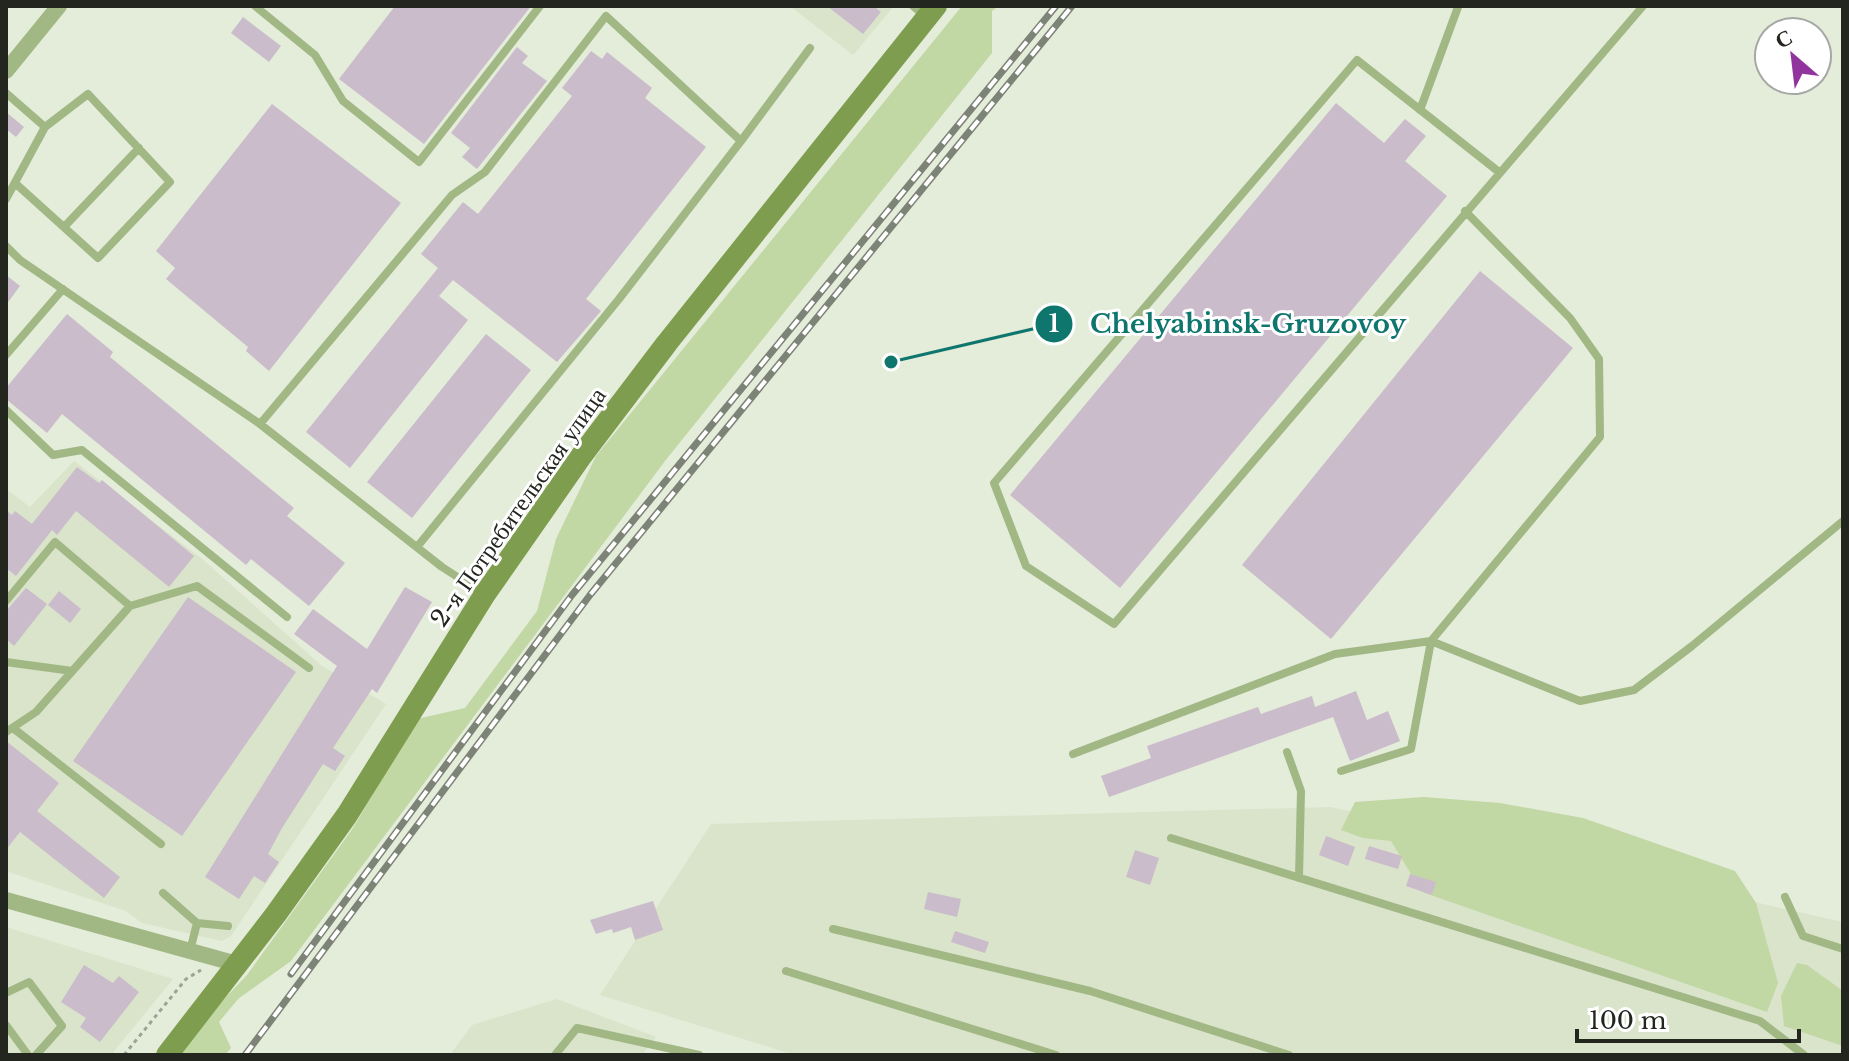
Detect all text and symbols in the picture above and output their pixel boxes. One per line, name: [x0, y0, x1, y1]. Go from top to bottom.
north arrow: [1753, 16, 1833, 96]
text: С: [1770, 23, 1797, 54]
callout: Chelyabinsk-Gruzovoy: [1034, 299, 1422, 349]
text: Chelyabinsk-Gruzovoy: [1090, 308, 1406, 340]
text: 1: [1049, 309, 1059, 338]
street label: 2-я Потребительская улица: [424, 382, 612, 632]
scale bar: [1577, 993, 1799, 1043]
text: 100 m: [1589, 1006, 1667, 1035]

